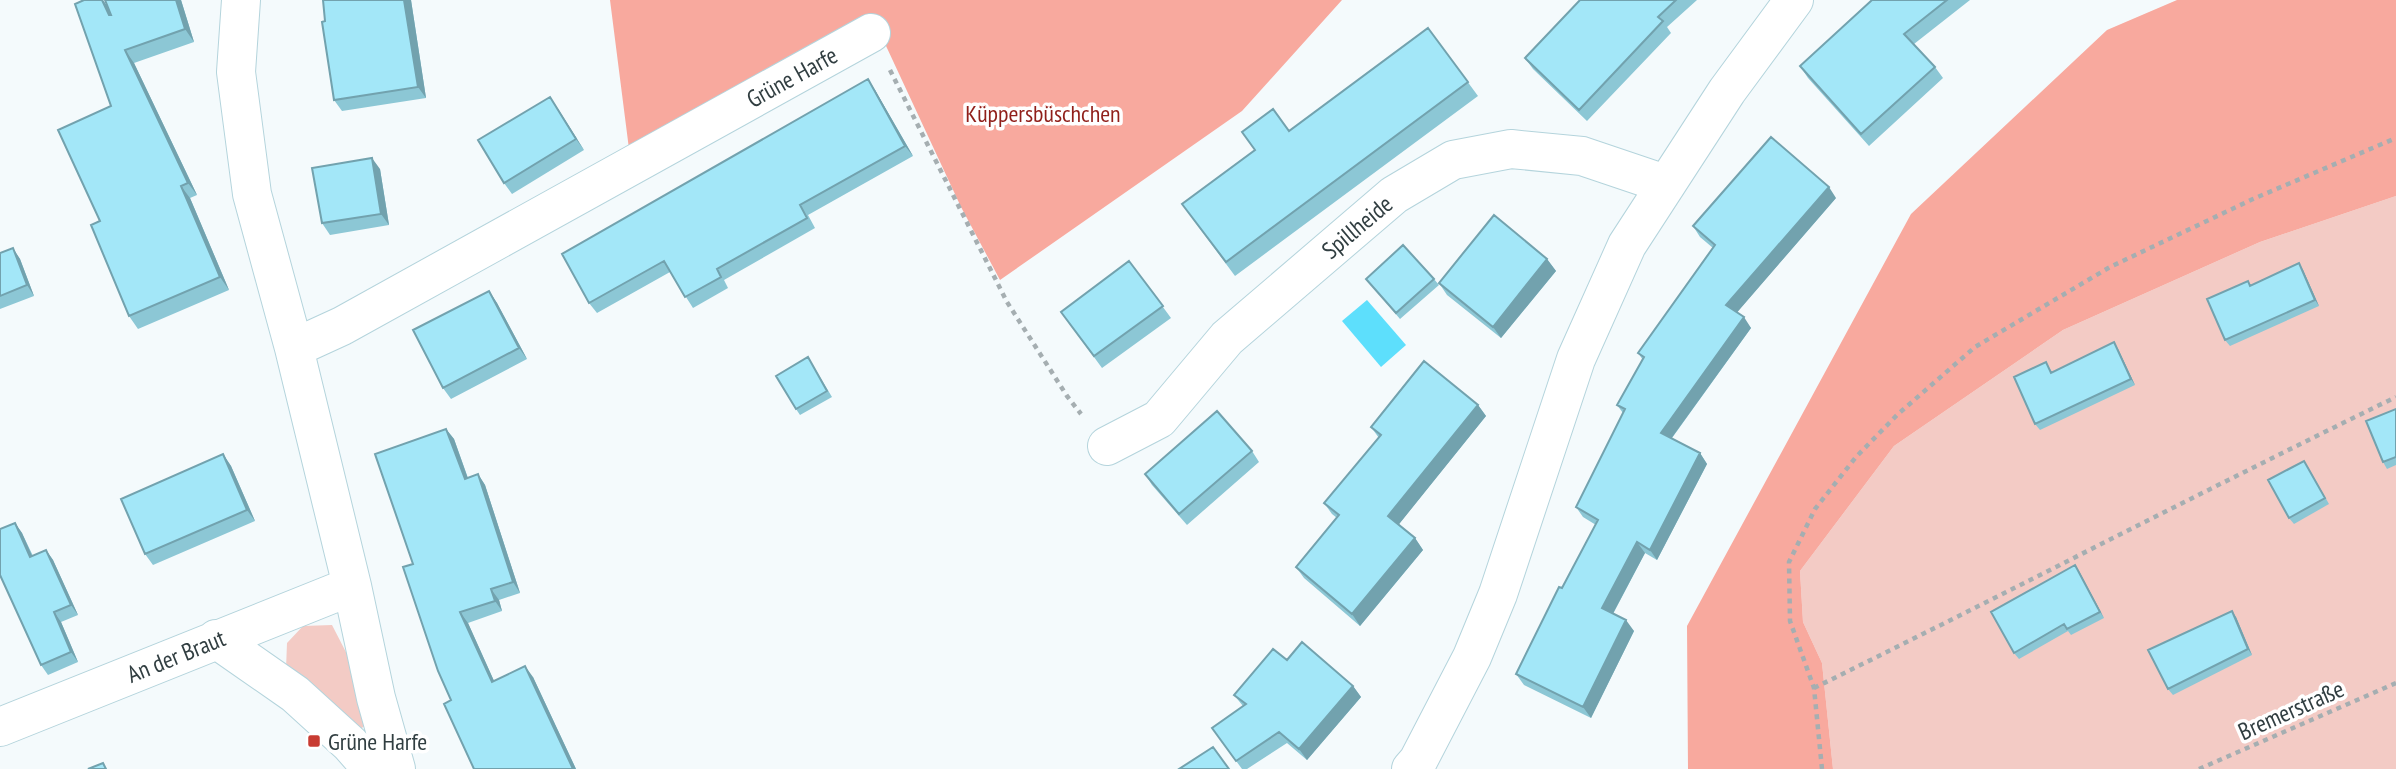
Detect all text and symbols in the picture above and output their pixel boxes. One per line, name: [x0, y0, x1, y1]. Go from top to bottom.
street label: Grüne Harfe: [741, 39, 843, 115]
park label: Küppersbüschchen: [965, 98, 1121, 129]
street label: Spillheide: [1315, 188, 1399, 266]
street label: An der Braut: [122, 622, 230, 690]
street label: Bremerstraße: [2233, 673, 2349, 747]
place label: Grüne Harfe: [328, 726, 427, 757]
marker: Grüne Harfe: [306, 733, 322, 749]

